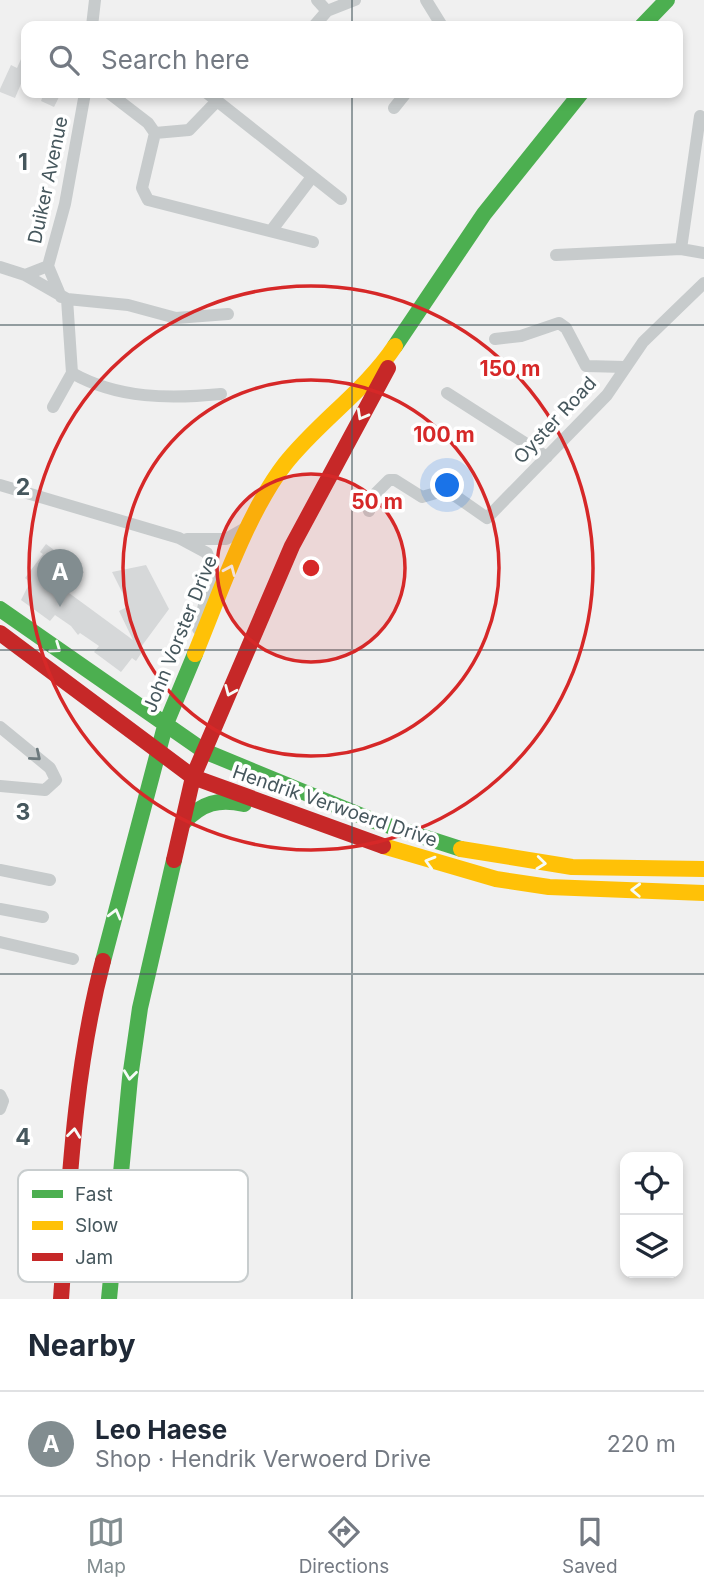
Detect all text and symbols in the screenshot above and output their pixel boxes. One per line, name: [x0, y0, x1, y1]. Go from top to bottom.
search box: [21, 21, 683, 98]
icon: search: [45, 41, 83, 79]
text: Search here: [101, 44, 250, 75]
street label: Duiker Avenue: [23, 114, 73, 246]
text: 1: [18, 148, 28, 176]
text: 150 m: [480, 356, 540, 381]
street label: Oyster Road: [509, 372, 601, 468]
one-way arrow: [357, 408, 370, 420]
text: 100 m: [413, 422, 475, 447]
your location: [430, 468, 464, 502]
text: 2: [16, 473, 30, 501]
text: 50 m: [351, 489, 403, 514]
pin: A: [37, 549, 83, 607]
street label: John Vorster Drive: [138, 552, 222, 716]
centre of rings: [299, 556, 323, 580]
one-way arrow: [222, 564, 236, 577]
one-way arrow: [48, 640, 61, 652]
one-way arrow: [224, 684, 238, 696]
one-way arrow: [28, 748, 41, 760]
street label: Hendrik Verwoerd Drive: [230, 760, 440, 852]
text: 3: [16, 798, 30, 826]
one-way arrow: [536, 855, 547, 870]
one-way arrow: [425, 856, 437, 871]
one-way arrow: [630, 883, 641, 898]
one-way arrow: [107, 908, 121, 920]
one-way arrow: [123, 1070, 138, 1081]
text: 4: [15, 1123, 31, 1151]
one-way arrow: [66, 1127, 81, 1139]
map controls: [620, 1152, 683, 1278]
button: locate: [620, 1152, 683, 1215]
legend: [18, 1170, 248, 1282]
text: Fast: [75, 1183, 113, 1206]
text: Slow: [75, 1214, 118, 1237]
button: layers: [620, 1215, 683, 1278]
text: Jam: [75, 1246, 113, 1269]
text: Nearby: [28, 1327, 136, 1363]
text: Leo Haese: [95, 1414, 227, 1445]
text: A: [42, 1430, 60, 1458]
text: 220 m: [607, 1430, 676, 1458]
text: Shop · Hendrik Verwoerd Drive: [95, 1445, 431, 1473]
tab: Map: [86, 1513, 126, 1578]
tab: Directions: [299, 1513, 389, 1578]
tab: Saved: [562, 1513, 618, 1578]

